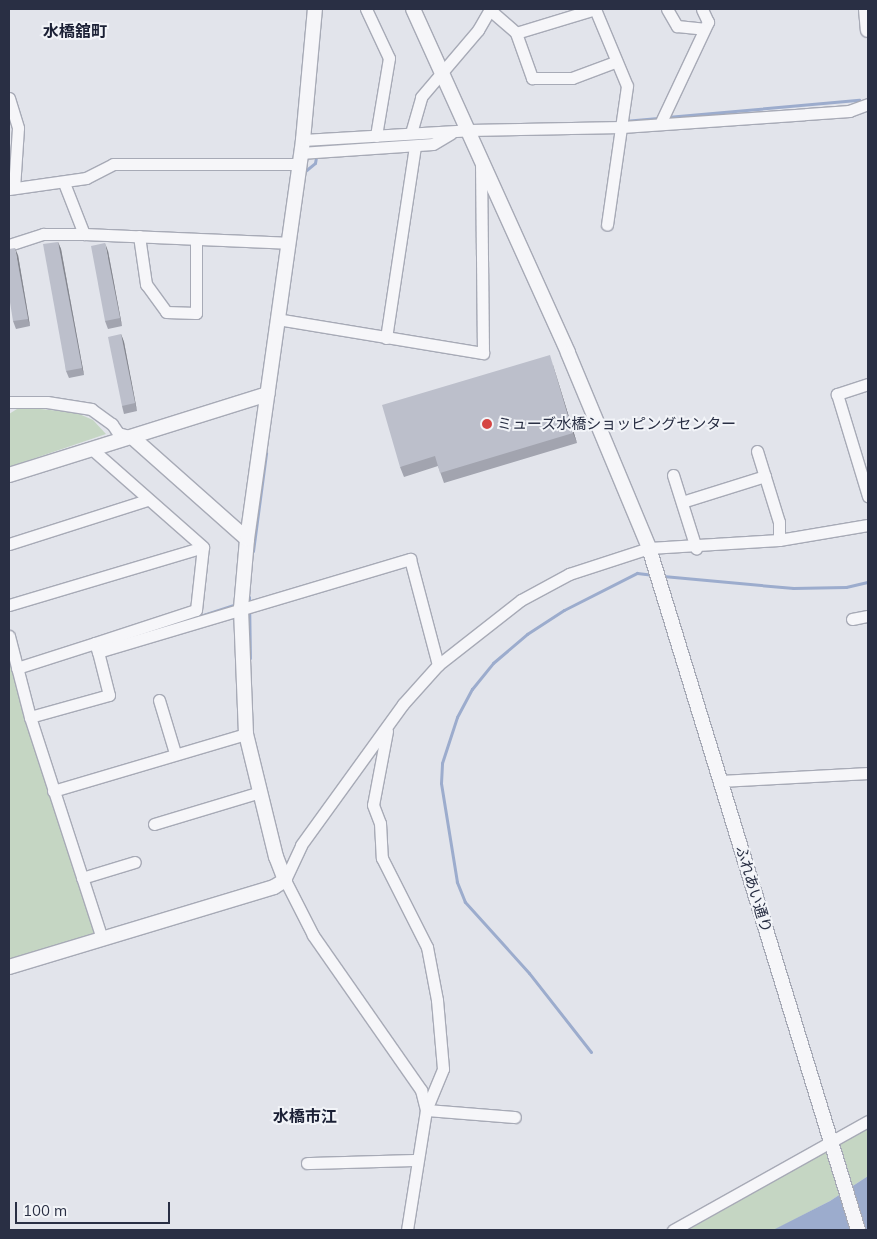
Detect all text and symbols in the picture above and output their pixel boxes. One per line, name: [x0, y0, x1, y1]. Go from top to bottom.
district label: 水橋舘町: [43, 21, 107, 41]
place label: ミューズ水橋ショッピングセンター: [497, 415, 737, 433]
marker: ミューズ水橋ショッピングセンター: [481, 418, 493, 430]
street label: ふれあい通り: [732, 843, 776, 935]
district label: 水橋市江: [273, 1106, 337, 1126]
scale bar: [18, 1192, 172, 1224]
text: 100 m: [23, 1201, 67, 1220]

